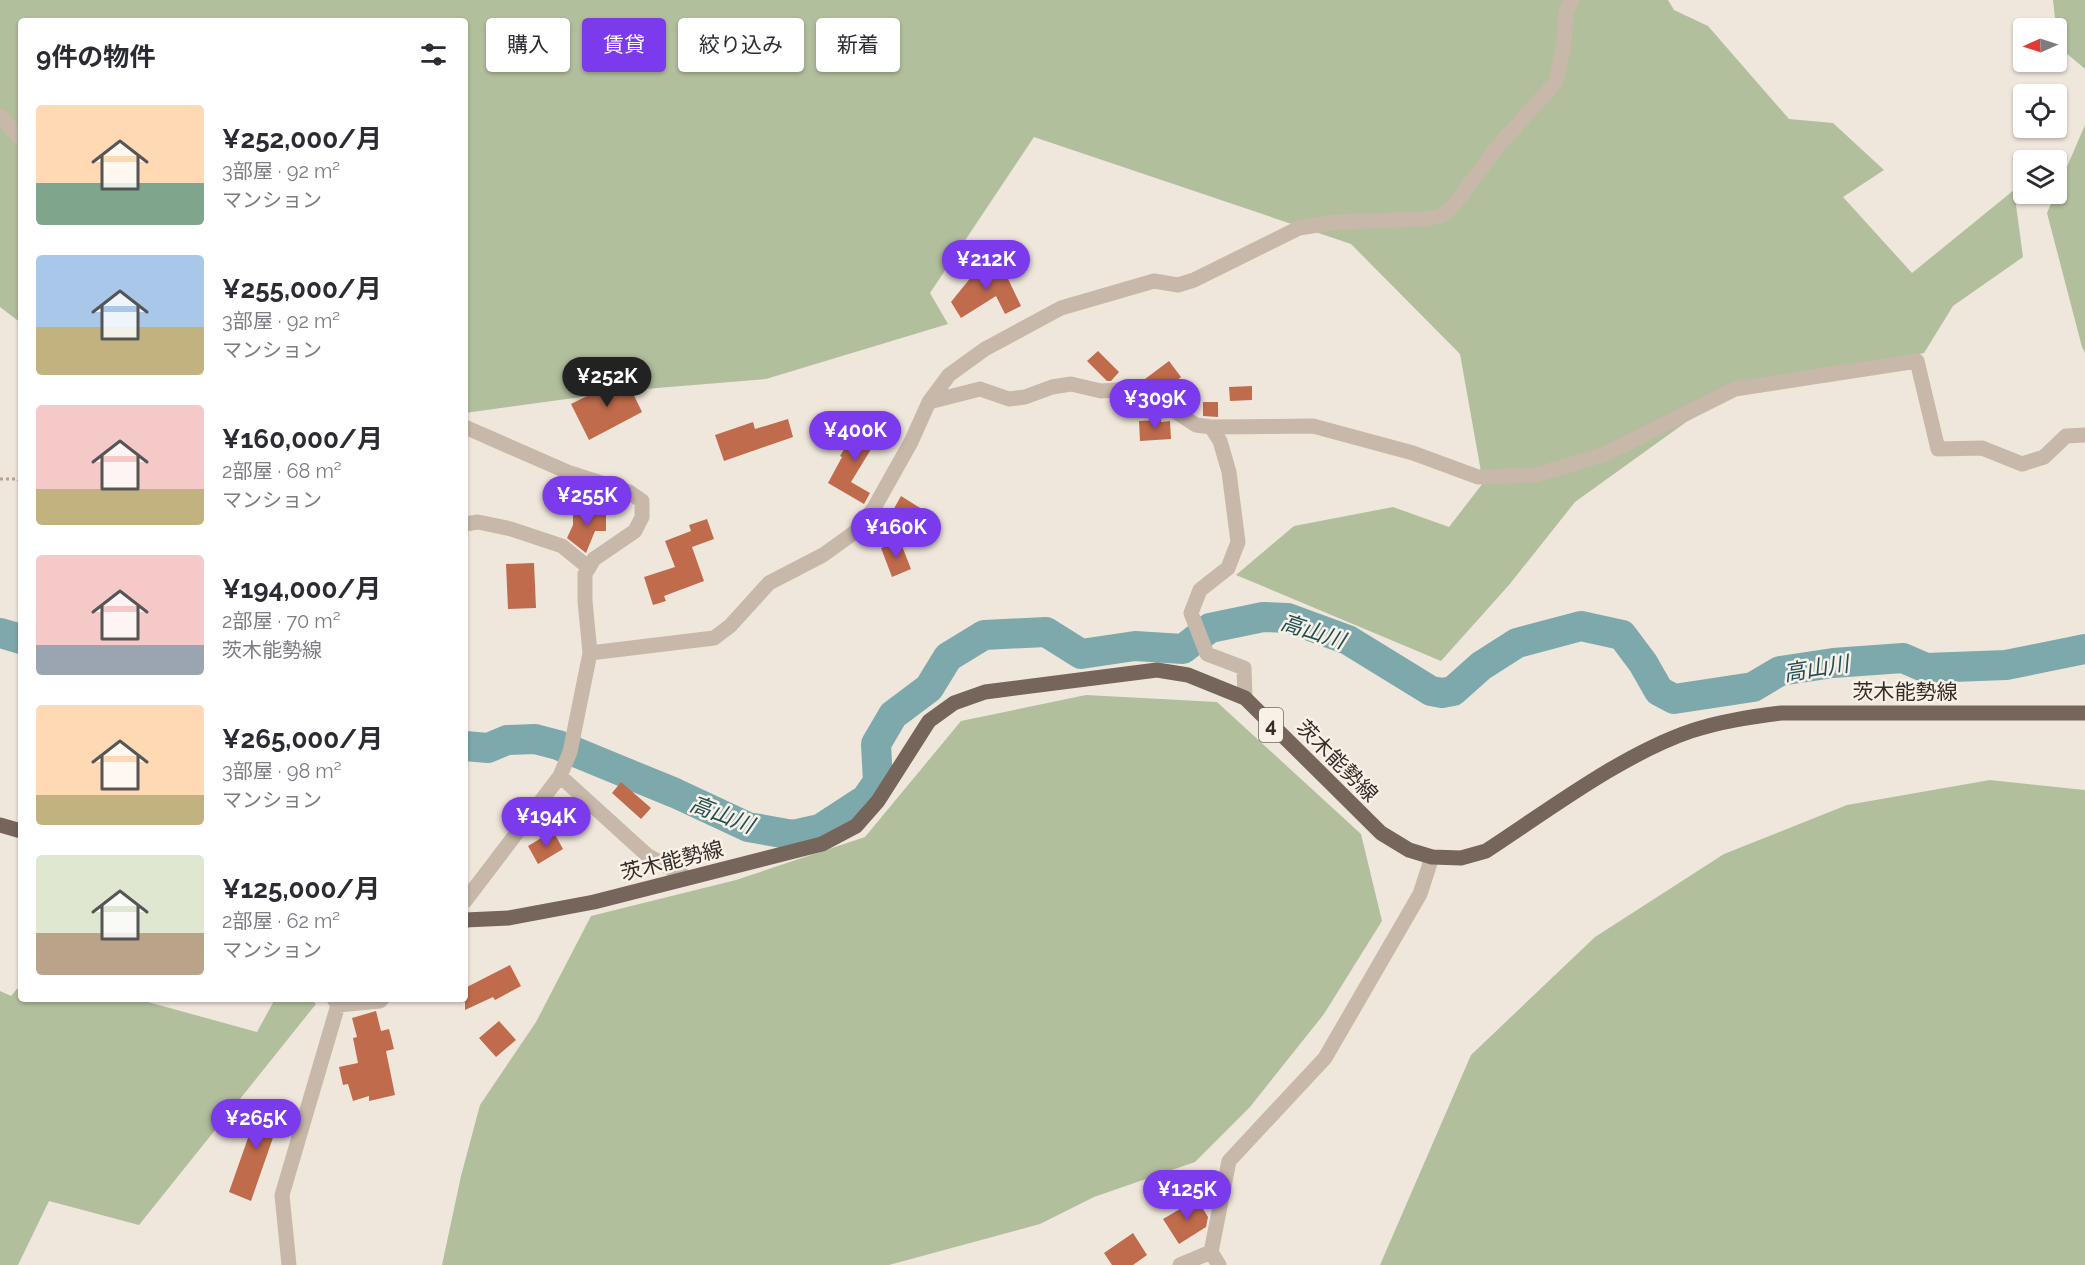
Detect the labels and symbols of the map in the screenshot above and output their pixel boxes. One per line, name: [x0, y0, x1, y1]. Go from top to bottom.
north arrow: [2013, 18, 2067, 72]
pin: ¥212K: [944, 240, 1028, 291]
pin: ¥252K: [565, 357, 649, 408]
pin: ¥309K: [1113, 379, 1197, 430]
pin: ¥400K: [813, 411, 897, 462]
pin: ¥255K: [545, 476, 629, 527]
pin: ¥160K: [854, 508, 938, 559]
water label: 高山川: [1278, 608, 1350, 654]
water label: 高山川: [1781, 650, 1853, 686]
street label: 茨木能勢線: [1853, 679, 1958, 704]
road number: 4: [1259, 708, 1283, 742]
street label: 茨木能勢線: [1291, 715, 1383, 807]
water label: 高山川: [687, 790, 759, 839]
pin: ¥194K: [504, 797, 588, 848]
street label: 茨木能勢線: [618, 836, 726, 885]
pin: ¥265K: [214, 1099, 298, 1150]
pin: ¥125K: [1145, 1170, 1229, 1221]

